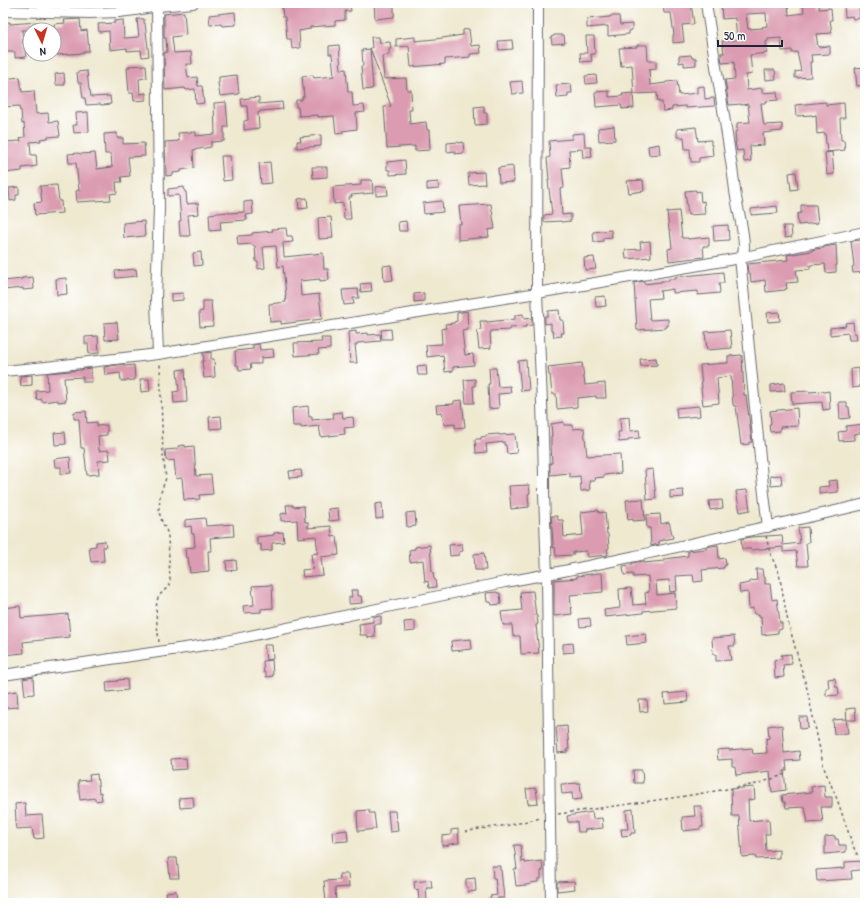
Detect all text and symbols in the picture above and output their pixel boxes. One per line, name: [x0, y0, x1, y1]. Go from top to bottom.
north arrow: [22, 22, 62, 62]
scale bar: [718, 22, 782, 48]
text: 50 m: [724, 27, 745, 44]
text: N: [39, 45, 46, 59]

